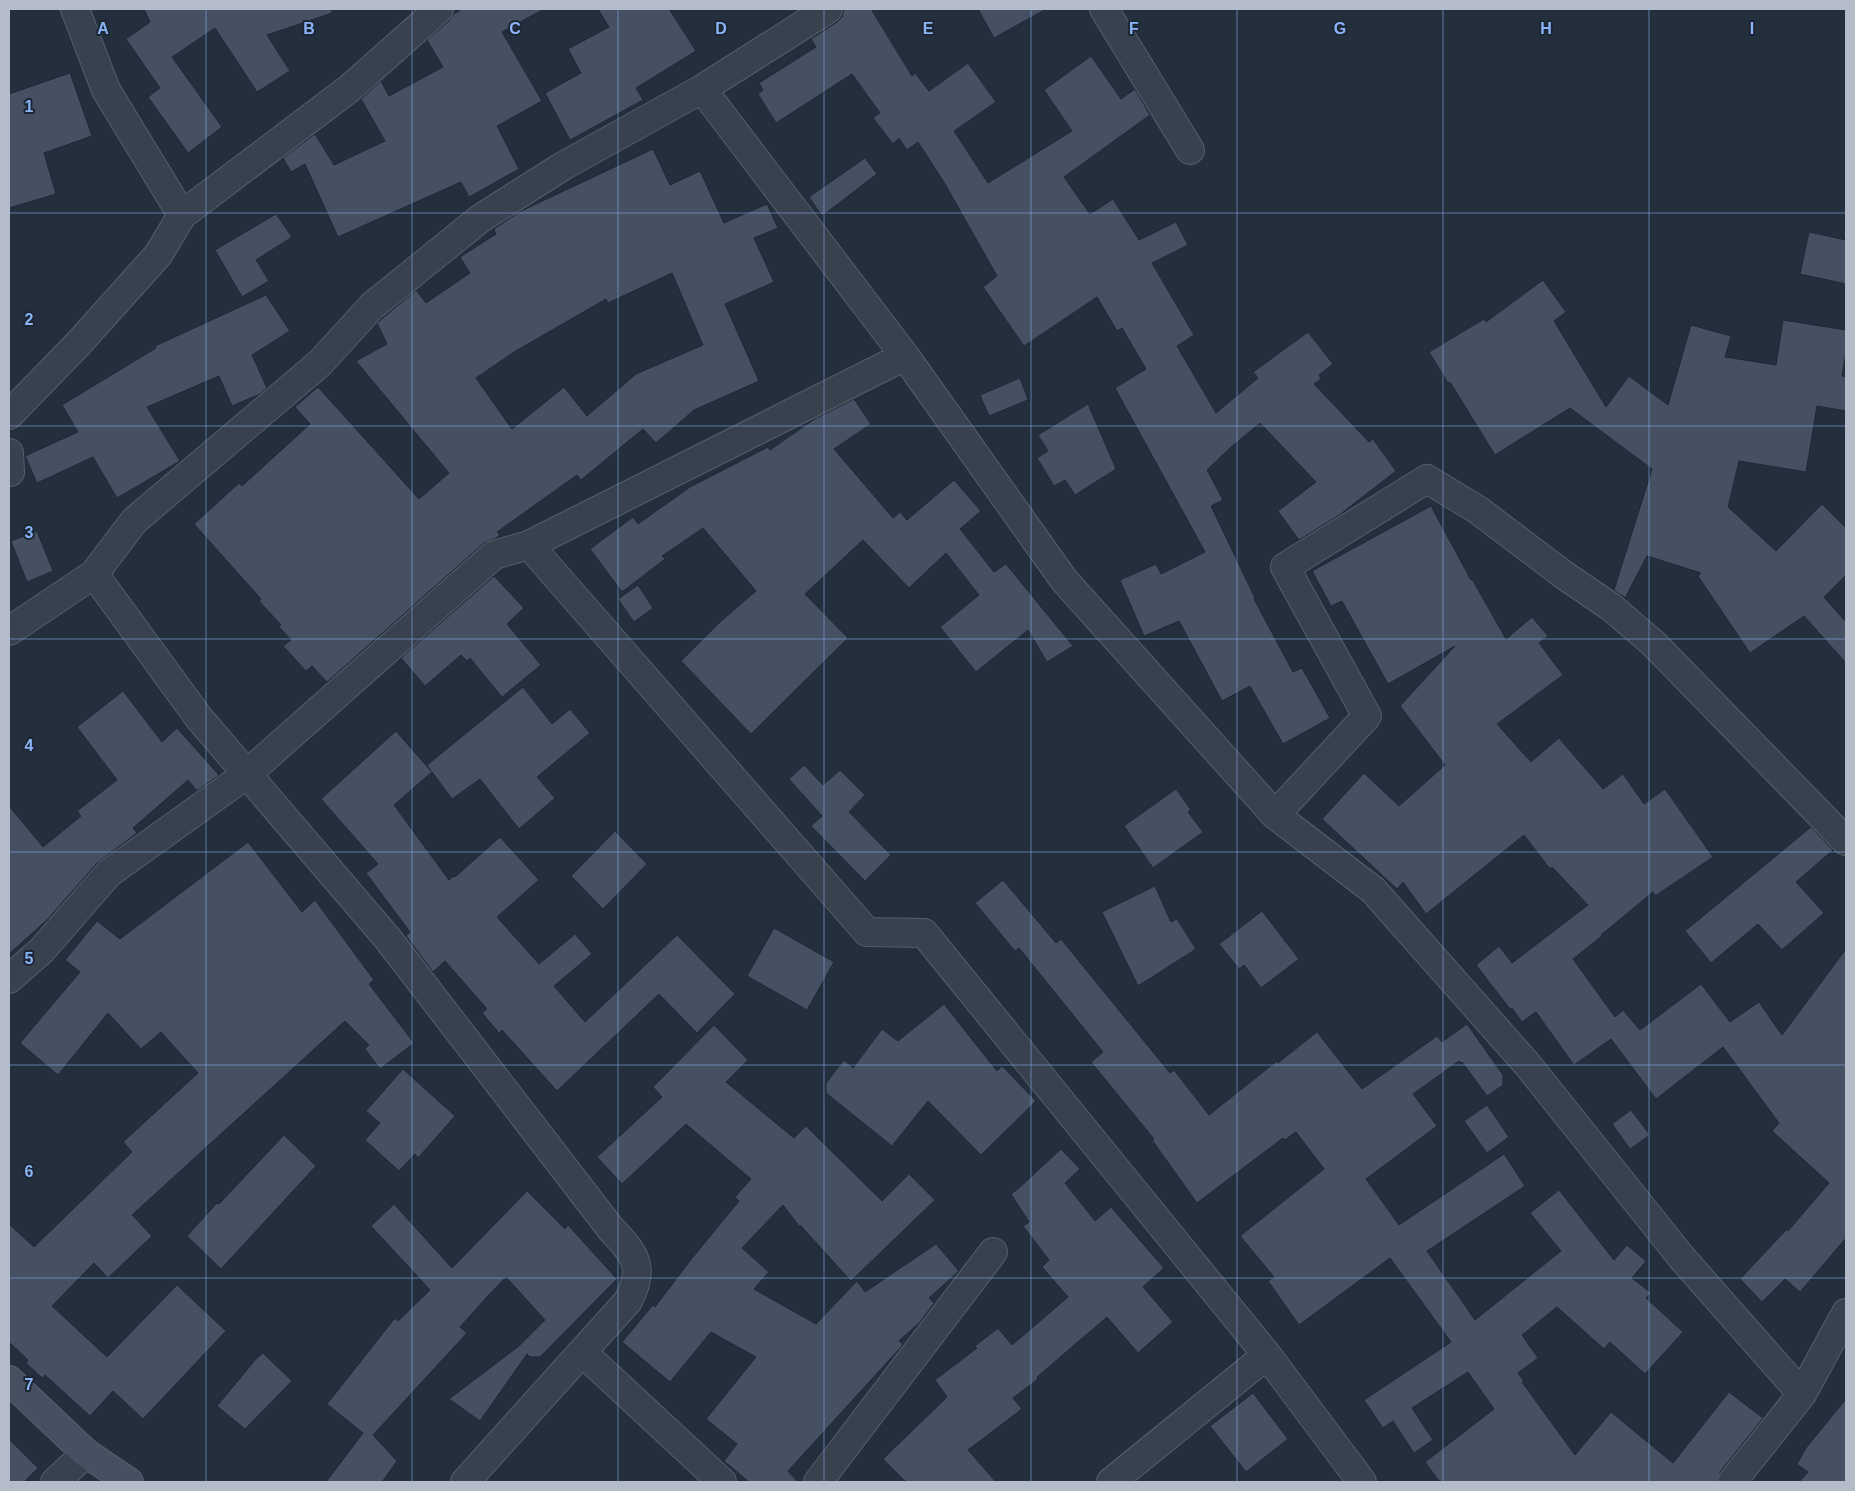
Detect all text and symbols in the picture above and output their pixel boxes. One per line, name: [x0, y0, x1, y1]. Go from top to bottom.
text: A: [97, 20, 109, 37]
text: B: [303, 20, 315, 37]
text: C: [509, 20, 521, 37]
text: D: [715, 20, 727, 37]
text: E: [923, 20, 934, 37]
text: F: [1129, 20, 1139, 37]
text: G: [1334, 20, 1346, 37]
text: H: [1540, 20, 1552, 37]
text: I: [1750, 20, 1754, 37]
text: 1: [25, 98, 34, 115]
text: 2: [25, 311, 34, 328]
text: 3: [25, 524, 34, 541]
text: 4: [25, 737, 34, 754]
text: 5: [25, 950, 34, 967]
text: 6: [25, 1163, 34, 1180]
text: 7: [25, 1376, 34, 1393]

